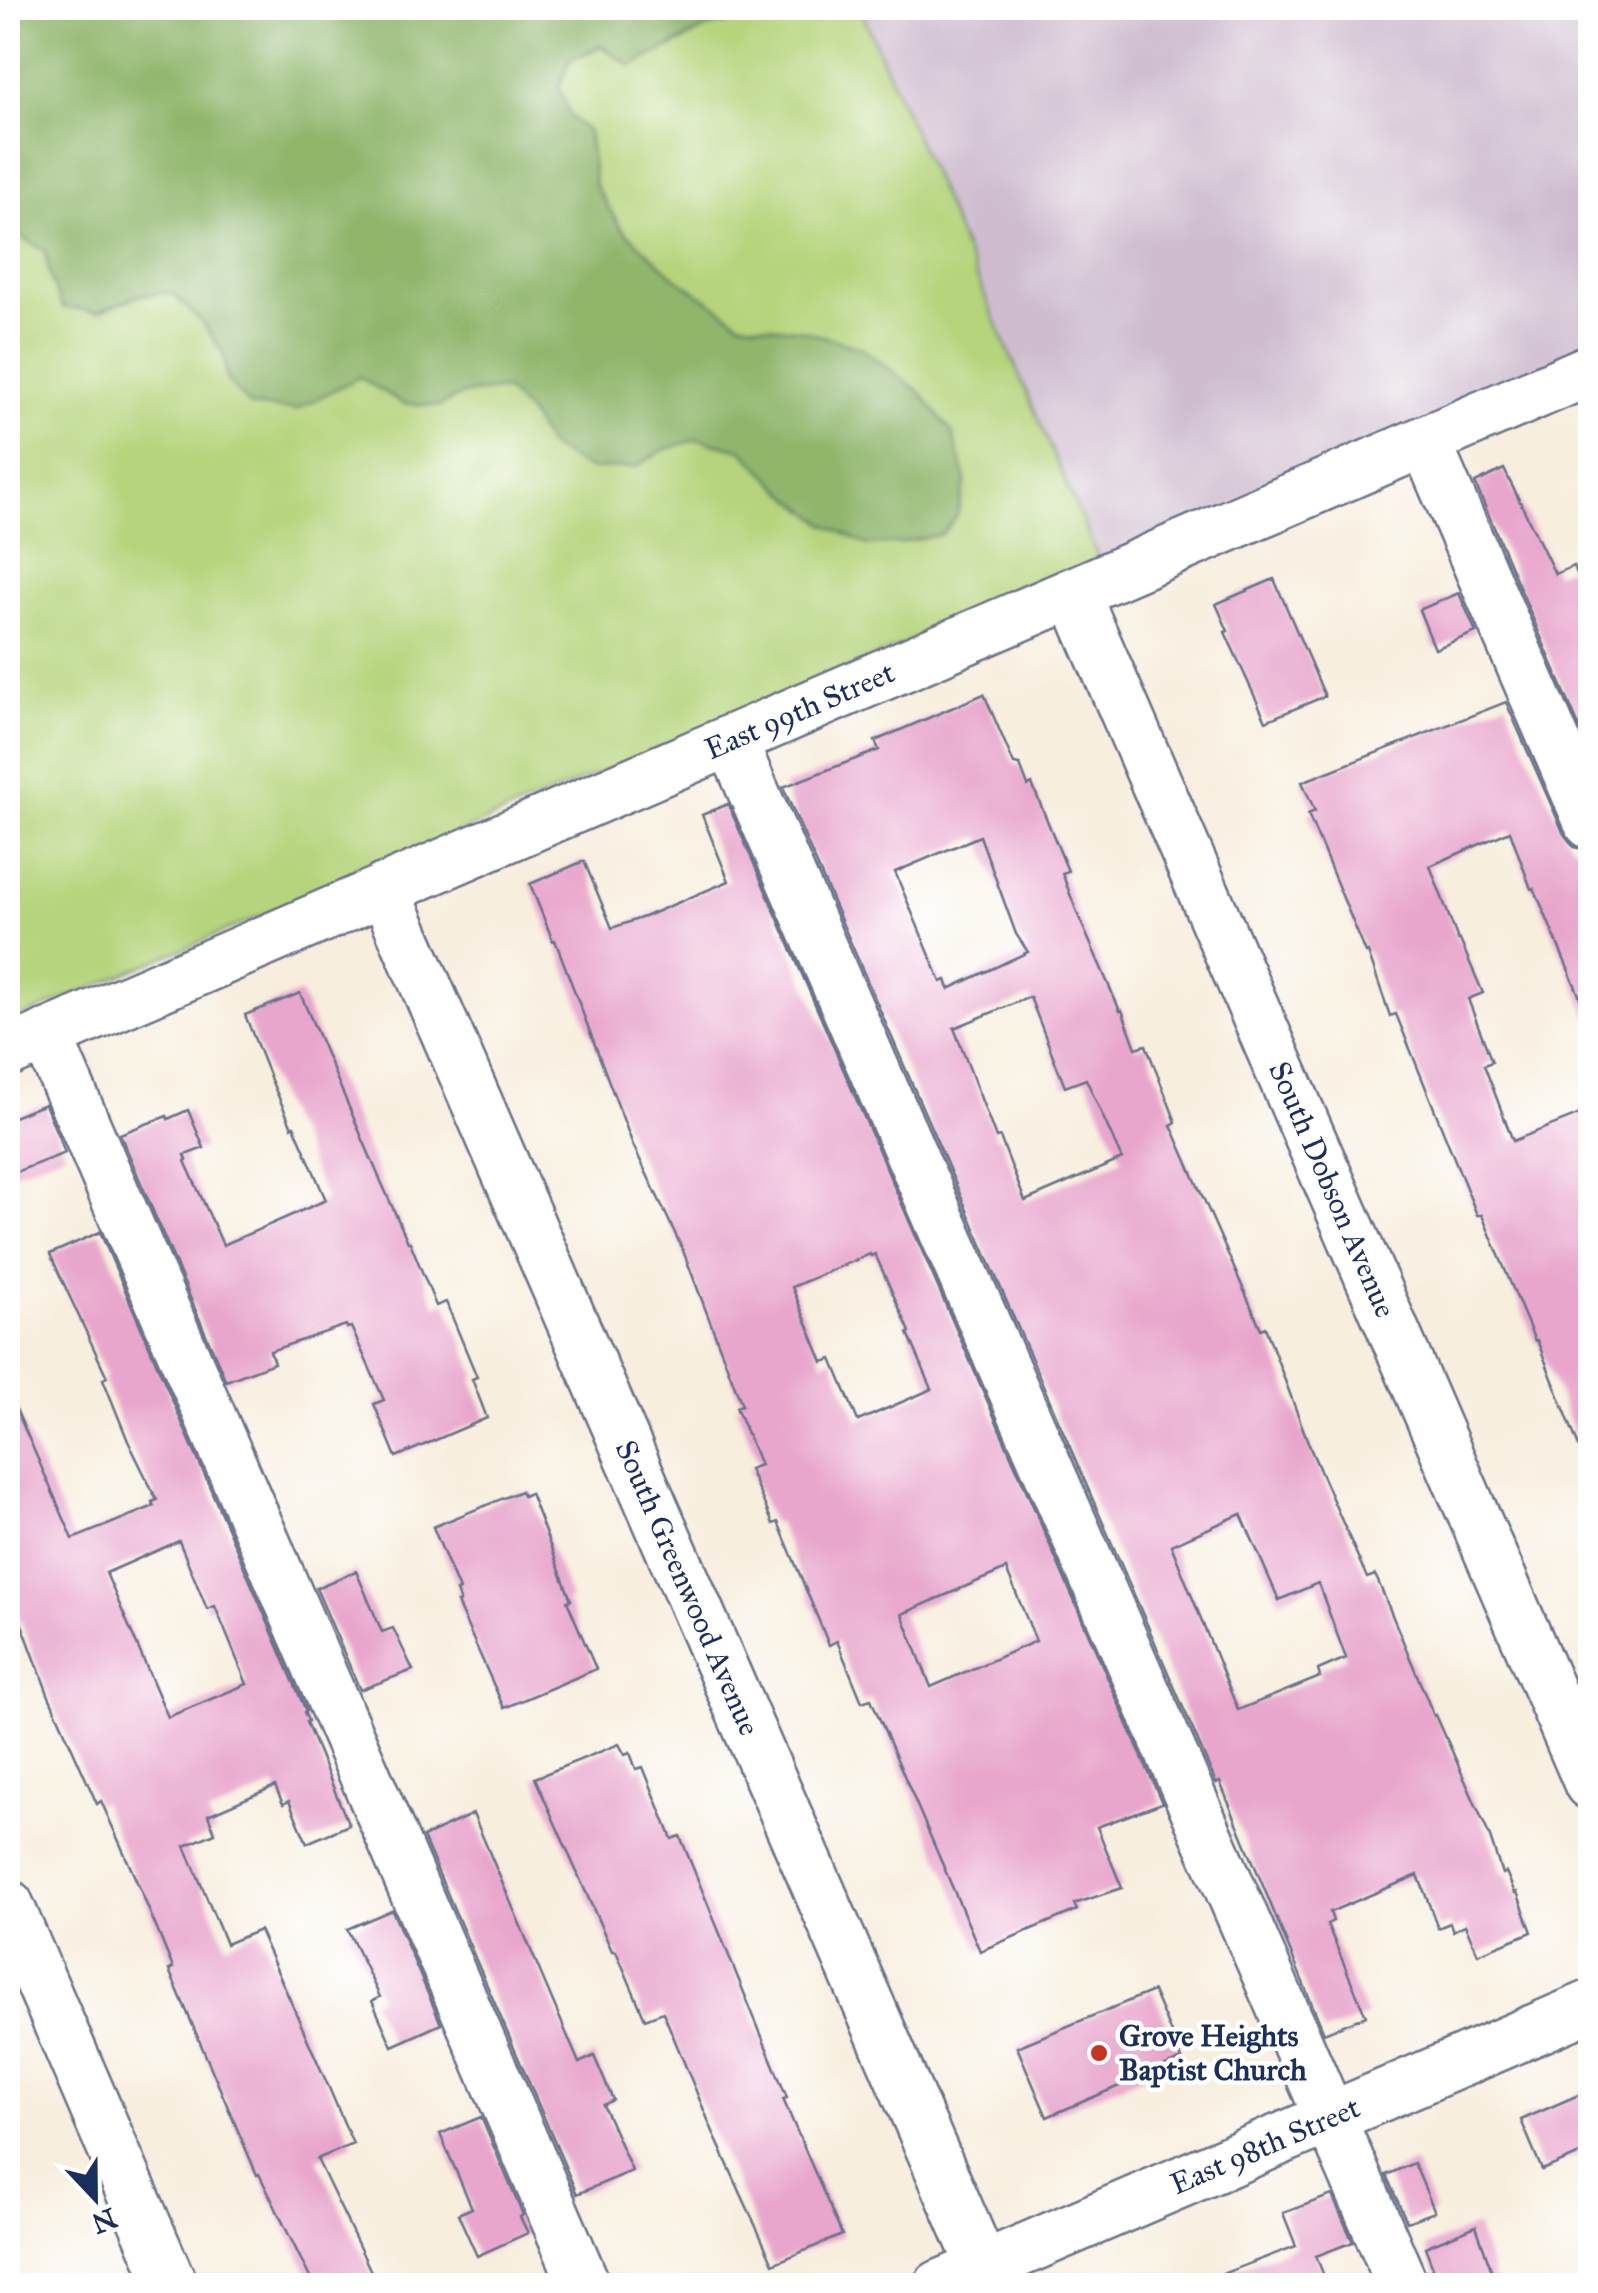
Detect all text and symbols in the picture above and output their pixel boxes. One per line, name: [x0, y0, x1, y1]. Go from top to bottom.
street label: East 99th Street: [699, 654, 900, 767]
street label: South Dobson Avenue: [1261, 1056, 1404, 1323]
street label: South Greenwood Avenue: [608, 1435, 768, 1741]
place label: Grove Heights Baptist Church: [1119, 2018, 1307, 2088]
marker: Grove Heights Baptist Church: [1088, 2042, 1110, 2064]
street label: East 98th Street: [1165, 2089, 1366, 2202]
north arrow: [45, 2148, 145, 2248]
text: N: [86, 2200, 122, 2241]

